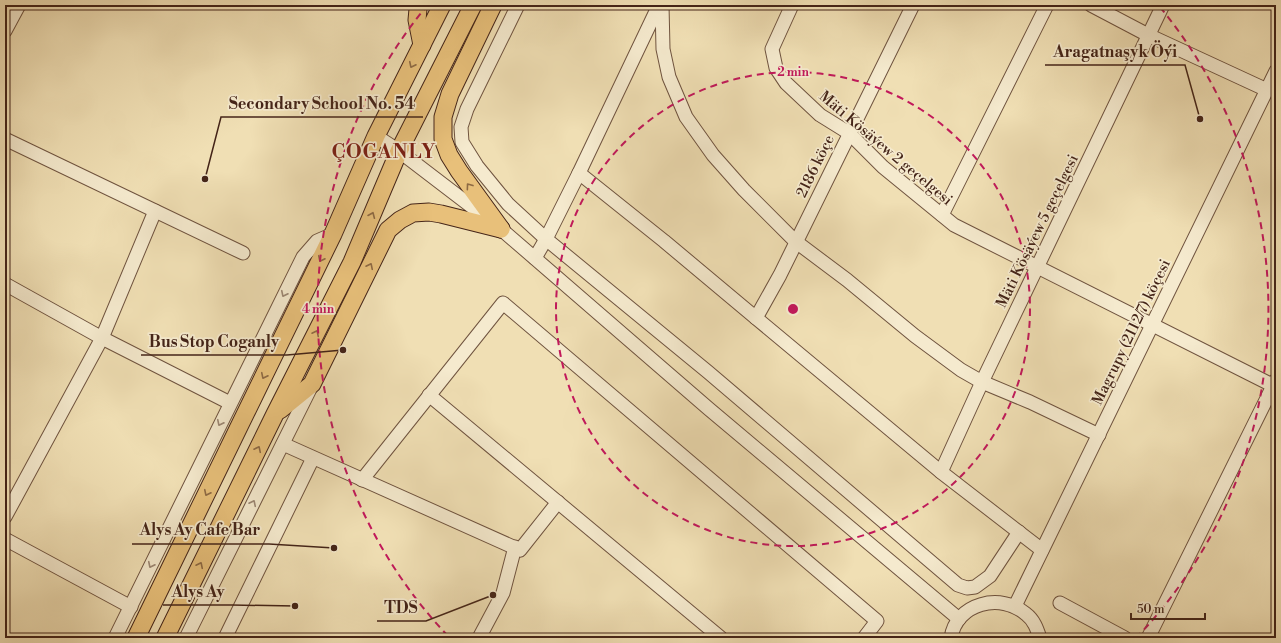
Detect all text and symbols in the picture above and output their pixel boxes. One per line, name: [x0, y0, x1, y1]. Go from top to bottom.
callout: Aragatnaşyk Öýi: [1045, 37, 1185, 65]
text: Aragatnaşyk Öýi: [1052, 40, 1177, 62]
one-way arrow: [409, 61, 417, 68]
text: 2 min: [777, 65, 809, 80]
street label: Mäti Kösäýew 2 geçelgesi: [815, 87, 956, 210]
callout: Secondary School No. 54: [221, 89, 423, 117]
text: Secondary School No. 54: [229, 94, 416, 114]
street label: 2186 köçe: [792, 132, 839, 201]
district label: ÇOGANLY: [331, 140, 437, 164]
street label: Mäti Kösäýew 5 geçelgesi: [992, 151, 1083, 311]
one-way arrow: [466, 183, 474, 190]
one-way arrow: [367, 212, 375, 220]
one-way arrow: [318, 254, 326, 262]
street label: Magrupy (2112/7) köçesi: [1088, 256, 1175, 408]
one-way arrow: [365, 263, 373, 270]
one-way arrow: [281, 290, 289, 298]
text: 4 min: [302, 302, 335, 317]
centre of rings: [786, 302, 800, 316]
callout: Bus Stop Coganly: [141, 327, 287, 355]
one-way arrow: [311, 329, 319, 337]
text: Bus Stop Coganly: [149, 332, 280, 352]
one-way arrow: [262, 371, 269, 379]
one-way arrow: [217, 419, 225, 427]
one-way arrow: [253, 445, 261, 453]
one-way arrow: [205, 488, 212, 496]
one-way arrow: [248, 499, 256, 507]
callout: Alys Ay Cafe Bar: [132, 516, 269, 544]
text: Alys Ay Cafe Bar: [139, 520, 260, 540]
one-way arrow: [148, 561, 156, 569]
one-way arrow: [195, 562, 203, 570]
callout: Alys Ay: [163, 577, 232, 605]
text: Alys Ay: [170, 582, 225, 602]
callout: TDS: [377, 593, 426, 621]
scale bar: [1131, 595, 1205, 621]
text: TDS: [384, 598, 418, 618]
text: 50 m: [1137, 602, 1165, 617]

